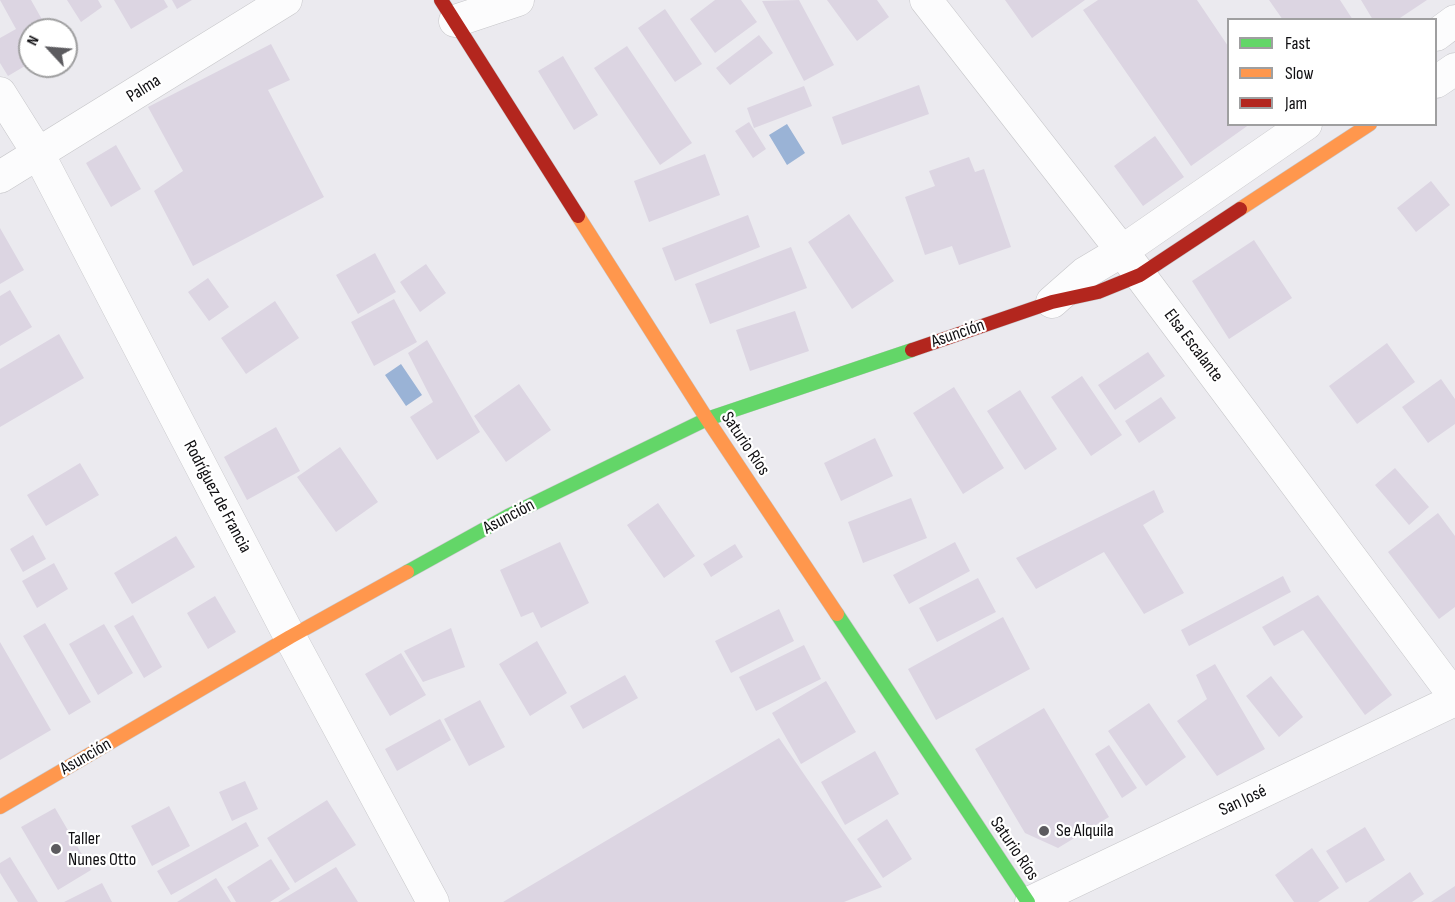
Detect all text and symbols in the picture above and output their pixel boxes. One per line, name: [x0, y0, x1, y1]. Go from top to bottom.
north arrow: [18, 18, 78, 78]
legend: [1227, 18, 1437, 126]
text: N: [23, 33, 44, 49]
text: Fast: [1285, 33, 1310, 54]
text: Slow: [1285, 63, 1314, 84]
street label: Palma: [123, 70, 165, 108]
text: Jam: [1285, 93, 1307, 114]
street label: Elsa Escalante: [1159, 305, 1227, 387]
street label: Asunción: [928, 315, 988, 353]
street label: Saturio Ríos: [716, 408, 774, 480]
street label: Rodríguez de Francia: [178, 437, 256, 557]
street label: Asunción: [480, 495, 538, 539]
street label: Asunción: [57, 734, 115, 780]
street label: San José: [1216, 781, 1270, 821]
street label: Saturio Ríos: [985, 813, 1043, 885]
place label: Se Alquila: [1056, 820, 1114, 842]
marker: Se Alquila: [1037, 824, 1051, 838]
place label: Taller Nunes Otto: [68, 828, 136, 870]
marker: Taller Nunes Otto: [49, 842, 63, 856]

